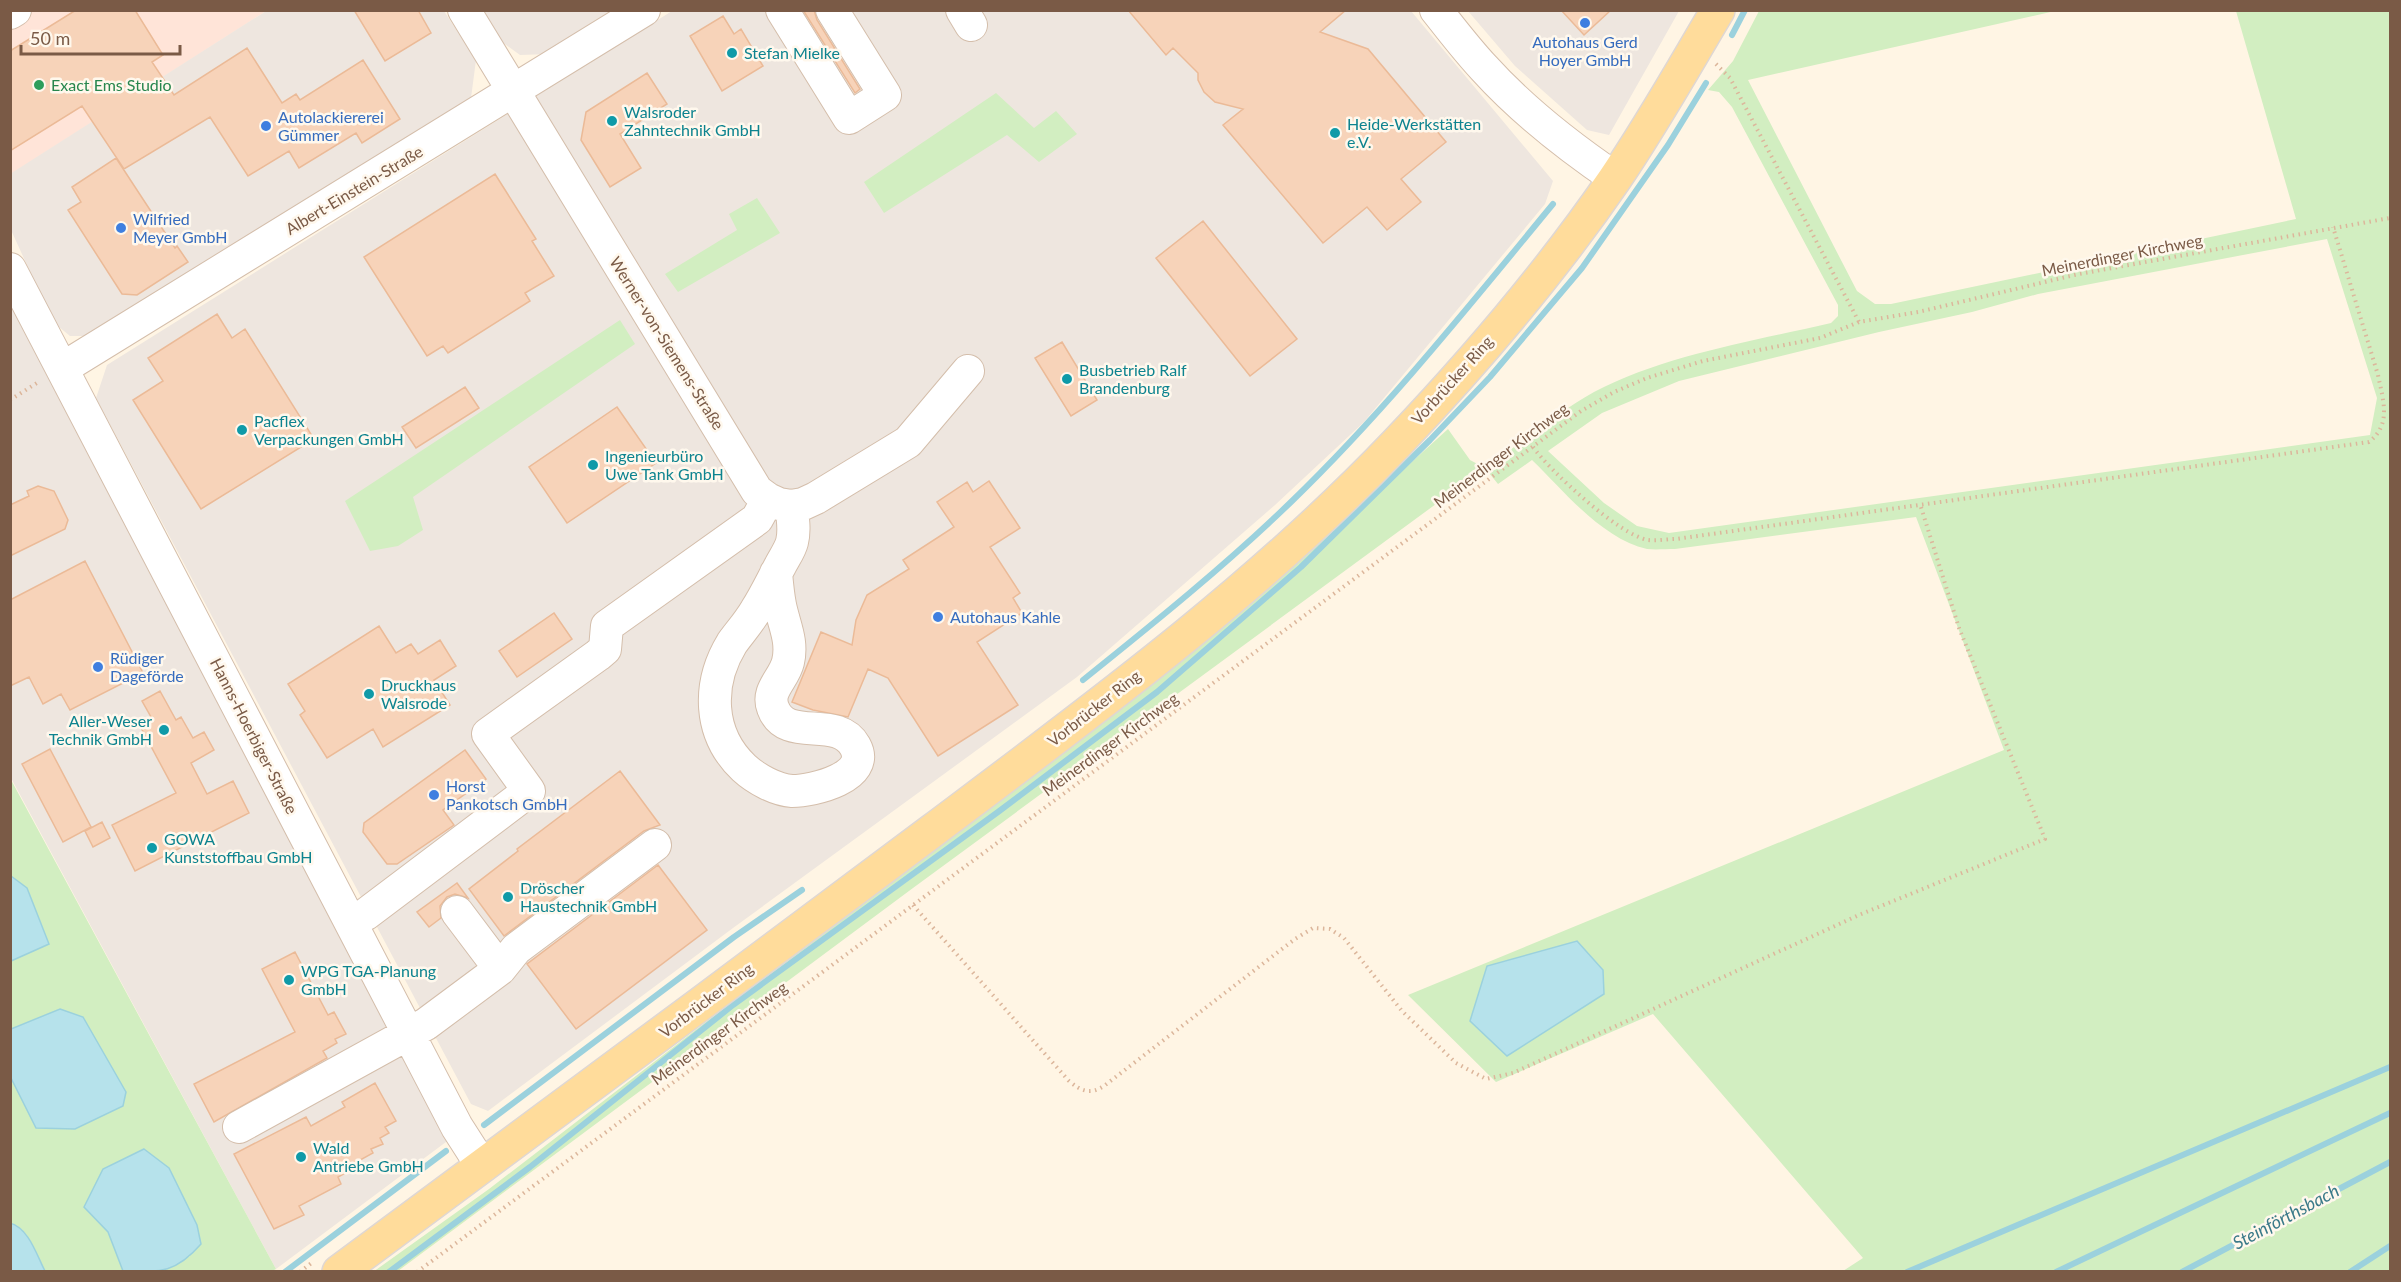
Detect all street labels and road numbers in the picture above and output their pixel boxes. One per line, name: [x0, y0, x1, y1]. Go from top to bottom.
street label: Albert-Einstein-Straße: [282, 141, 426, 238]
street label: Meinerdinger Kirchweg: [2040, 230, 2204, 279]
street label: Werner-von-Siemens-Straße: [606, 253, 729, 433]
street label: Vorbrücker Ring: [1407, 331, 1496, 428]
street label: Meinerdinger Kirchweg: [1430, 398, 1572, 511]
street label: Hanns-Hoerbiger-Straße: [207, 655, 302, 817]
street label: Vorbrücker Ring: [1043, 665, 1144, 750]
street label: Meinerdinger Kirchweg: [1038, 688, 1181, 799]
street label: Vorbrücker Ring: [655, 958, 756, 1041]
street label: Meinerdinger Kirchweg: [647, 977, 790, 1088]

